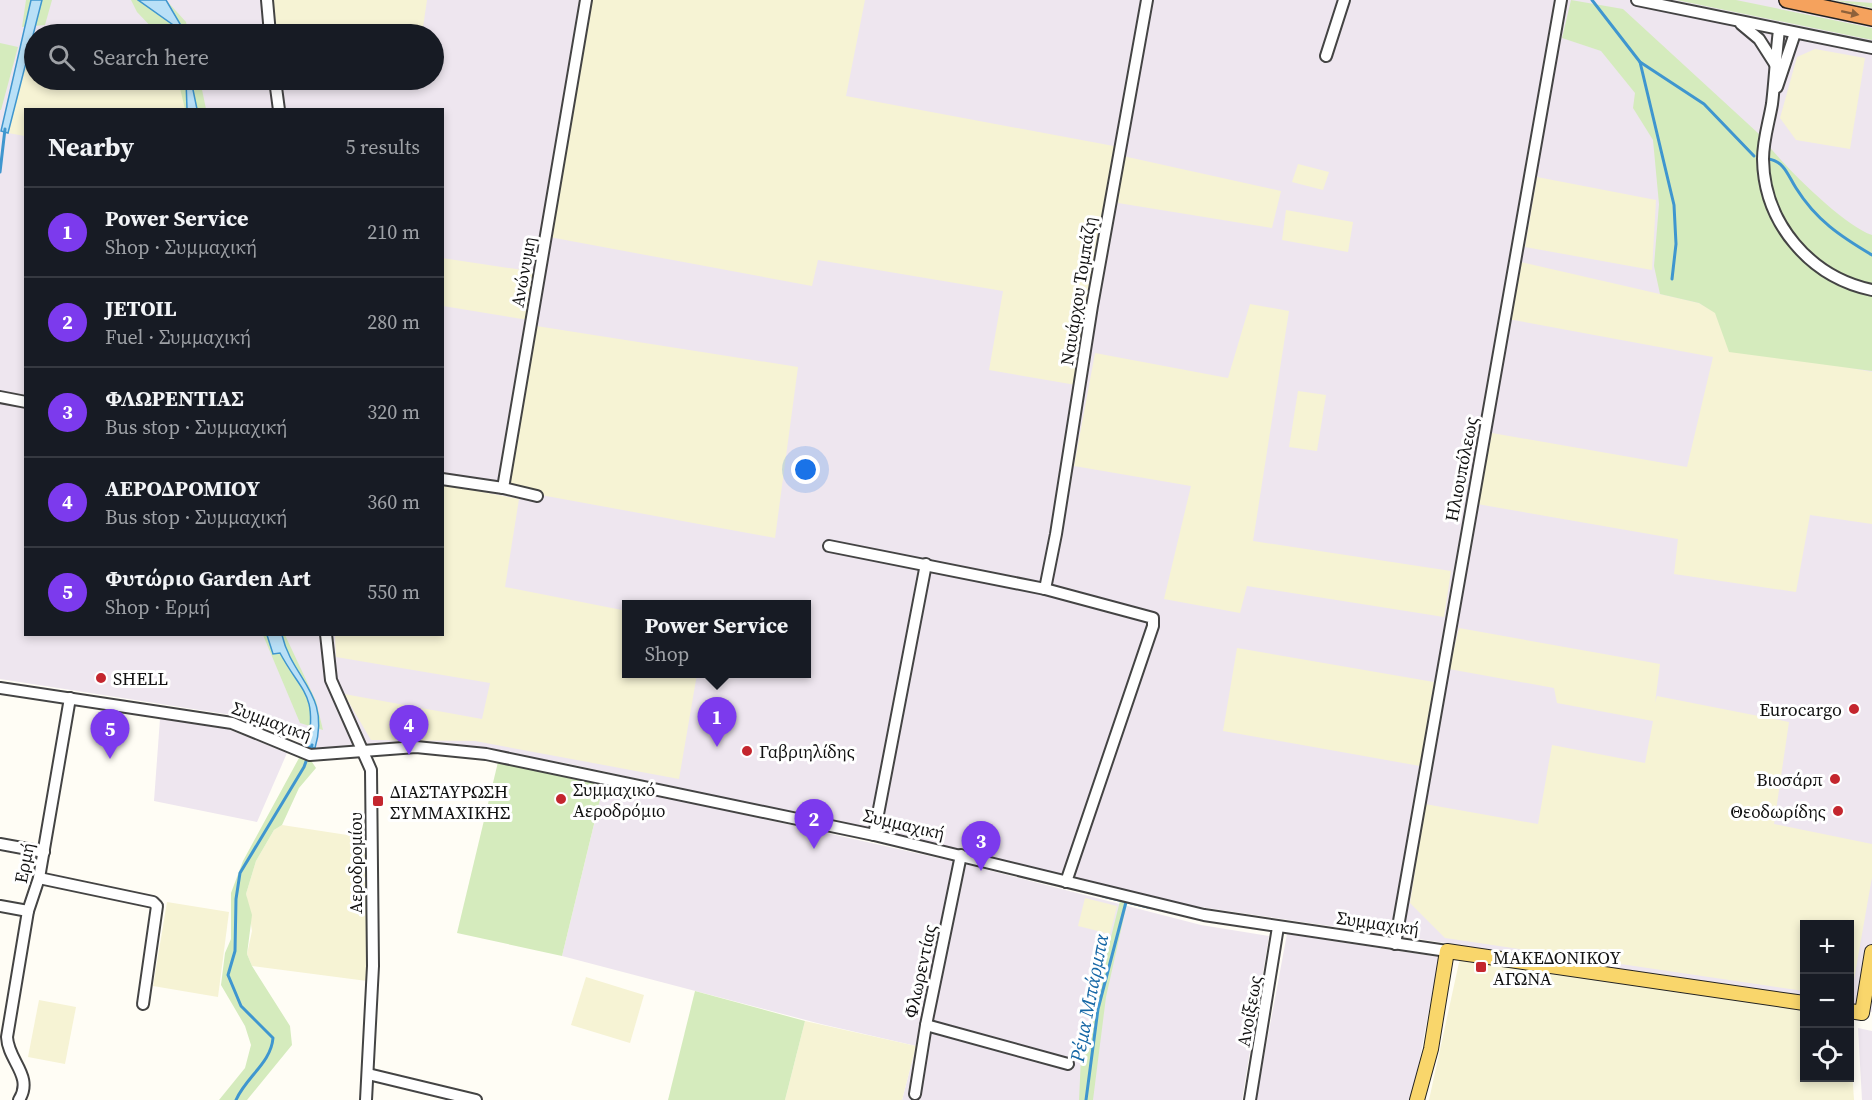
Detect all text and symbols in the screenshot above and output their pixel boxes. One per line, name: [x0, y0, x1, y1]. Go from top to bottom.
one-way arrow: [1841, 9, 1860, 18]
search box: [24, 24, 444, 90]
icon: search: [45, 41, 78, 74]
text: Search here: [93, 42, 209, 72]
text: Nearby: [48, 129, 134, 165]
text: 5 results: [345, 133, 420, 161]
text: Power Service: [105, 203, 249, 233]
street label: Ναυάρχου Τομπάζη: [1054, 215, 1102, 367]
text: 1: [62, 218, 73, 246]
text: 210 m: [367, 218, 420, 246]
text: Shop · Συμμαχική: [105, 233, 257, 261]
street label: Ανώνυμη: [504, 235, 542, 309]
text: JETOIL: [105, 293, 177, 323]
text: 2: [62, 308, 73, 336]
text: 280 m: [367, 308, 420, 336]
text: Fuel · Συμμαχική: [105, 323, 251, 351]
text: ΦΛΩΡΕΝΤΙΑΣ: [105, 383, 244, 413]
text: 3: [62, 398, 73, 426]
text: 320 m: [367, 398, 420, 426]
text: Bus stop · Συμμαχική: [105, 413, 287, 441]
street label: Ηλιουπόλεως: [1439, 414, 1483, 524]
your location: [791, 455, 820, 484]
text: ΑΕΡΟΔΡΟΜΙΟΥ: [105, 473, 260, 503]
text: 4: [62, 488, 73, 516]
text: 360 m: [367, 488, 420, 516]
text: Bus stop · Συμμαχική: [105, 503, 287, 531]
text: Φυτώριο Garden Art: [105, 563, 311, 593]
text: 5: [62, 578, 73, 606]
text: 550 m: [367, 578, 420, 606]
text: Shop · Ερμή: [105, 593, 210, 621]
popup: [622, 600, 811, 678]
text: Power Service: [645, 610, 788, 640]
text: Shop: [645, 640, 689, 668]
place label: SHELL: [113, 666, 168, 691]
marker: SHELL: [94, 671, 108, 685]
street label: Συμμαχική: [229, 695, 315, 747]
place label: Eurocargo: [1759, 697, 1842, 722]
pin: 1: [698, 698, 736, 747]
marker: Eurocargo: [1847, 702, 1861, 716]
pin: 4: [390, 706, 428, 755]
pin: 5: [90, 710, 130, 759]
place label: Γαβριηλίδης: [759, 739, 855, 764]
marker: Γαβριηλίδης: [740, 744, 754, 758]
place label: Βιοσάρπ: [1756, 767, 1823, 792]
marker: Βιοσάρπ: [1828, 772, 1842, 786]
place label: Συμμαχικό Αεροδρόμιο: [573, 777, 665, 823]
place label: ΔΙΑΣΤΑΥΡΩΣΗ ΣΥΜΜΑΧΙΚΗΣ: [390, 779, 510, 825]
marker: Συμμαχικό Αεροδρόμιο: [554, 792, 568, 806]
marker: ΔΙΑΣΤΑΥΡΩΣΗ ΣΥΜΜΑΧΙΚΗΣ: [371, 794, 385, 808]
place label: Θεοδωρίδης: [1730, 799, 1826, 824]
pin: 2: [794, 800, 834, 849]
street label: Συμμαχική: [861, 802, 947, 846]
marker: Θεοδωρίδης: [1831, 804, 1845, 818]
street label: Αεροδρομίου: [343, 812, 368, 914]
pin: 3: [962, 822, 1000, 871]
street label: Ερμή: [8, 841, 40, 885]
street label: Συμμαχική: [1335, 905, 1421, 941]
map controls: [1800, 920, 1854, 1082]
button: +: [1800, 920, 1854, 974]
street label: Φλωρεντίας: [898, 922, 942, 1020]
water label: Ρέμα Μπάρμπα: [1063, 931, 1115, 1065]
place label: ΜΑΚΕΔΟΝΙΚΟΥ ΑΓΩΝΑ: [1493, 945, 1621, 991]
marker: ΜΑΚΕΔΟΝΙΚΟΥ ΑΓΩΝΑ: [1474, 960, 1488, 974]
street label: Ανοίξεως: [1230, 973, 1268, 1049]
button: −: [1800, 974, 1854, 1028]
button: locate: [1800, 1028, 1854, 1082]

